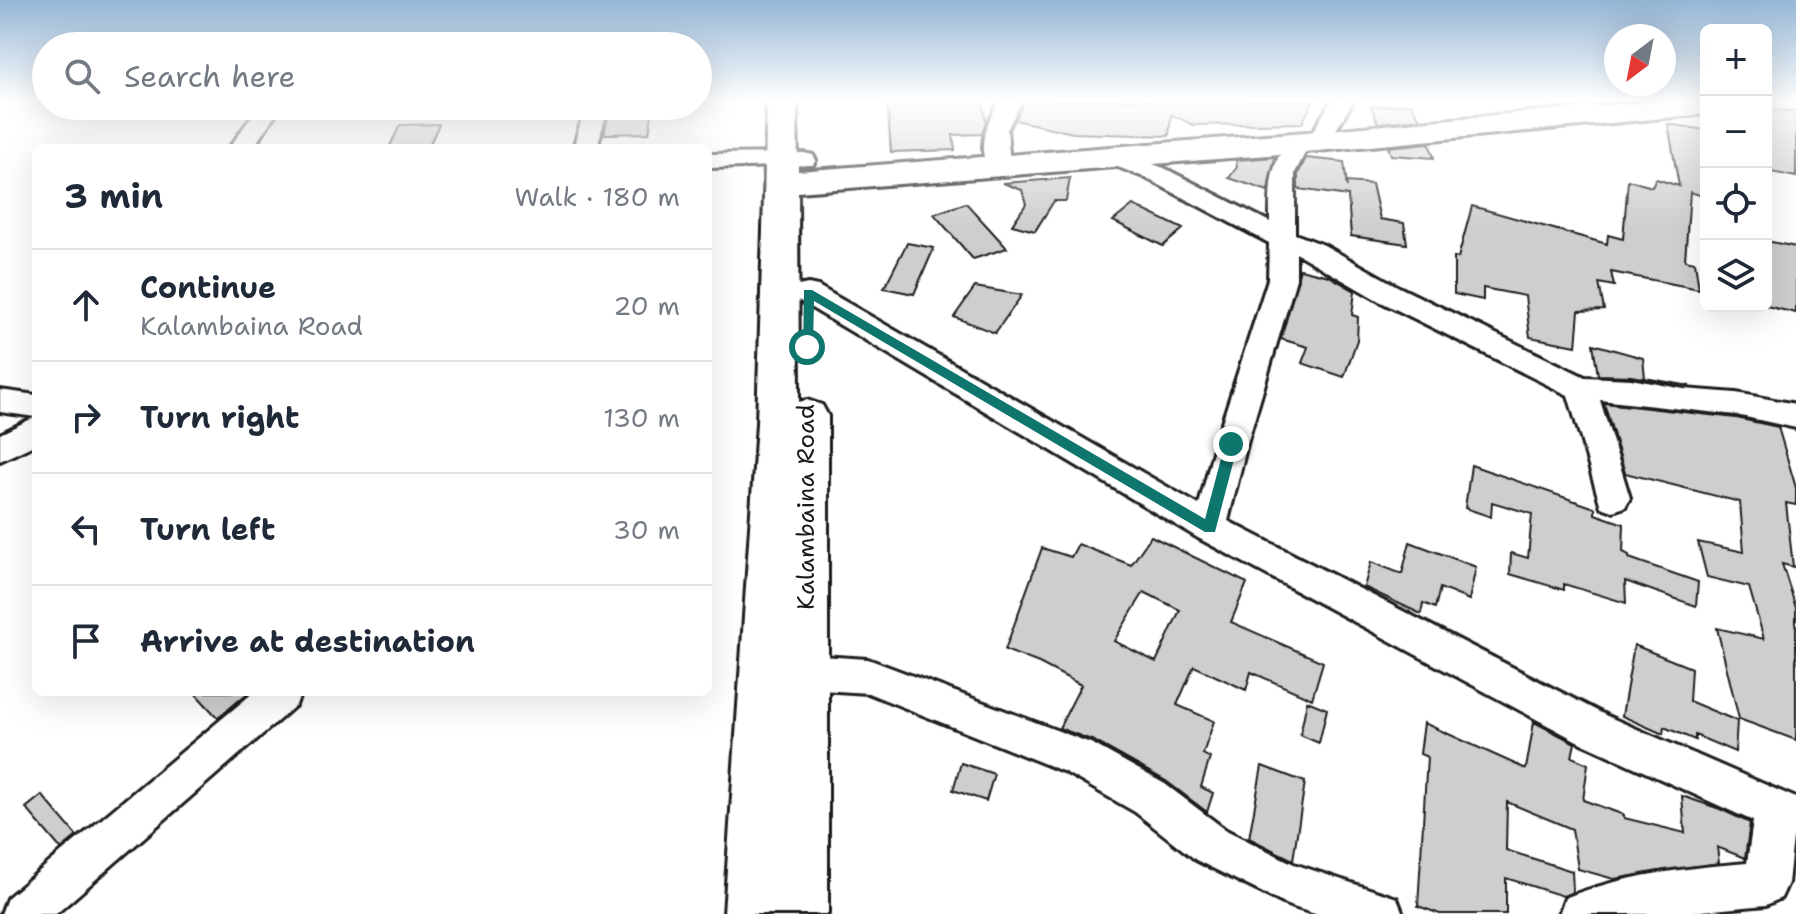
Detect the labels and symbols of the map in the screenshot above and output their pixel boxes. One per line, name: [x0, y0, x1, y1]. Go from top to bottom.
north arrow: [1604, 24, 1676, 96]
route start: [789, 329, 825, 365]
street label: Kalambaina Road: [790, 404, 822, 610]
route end: [1213, 426, 1249, 462]

